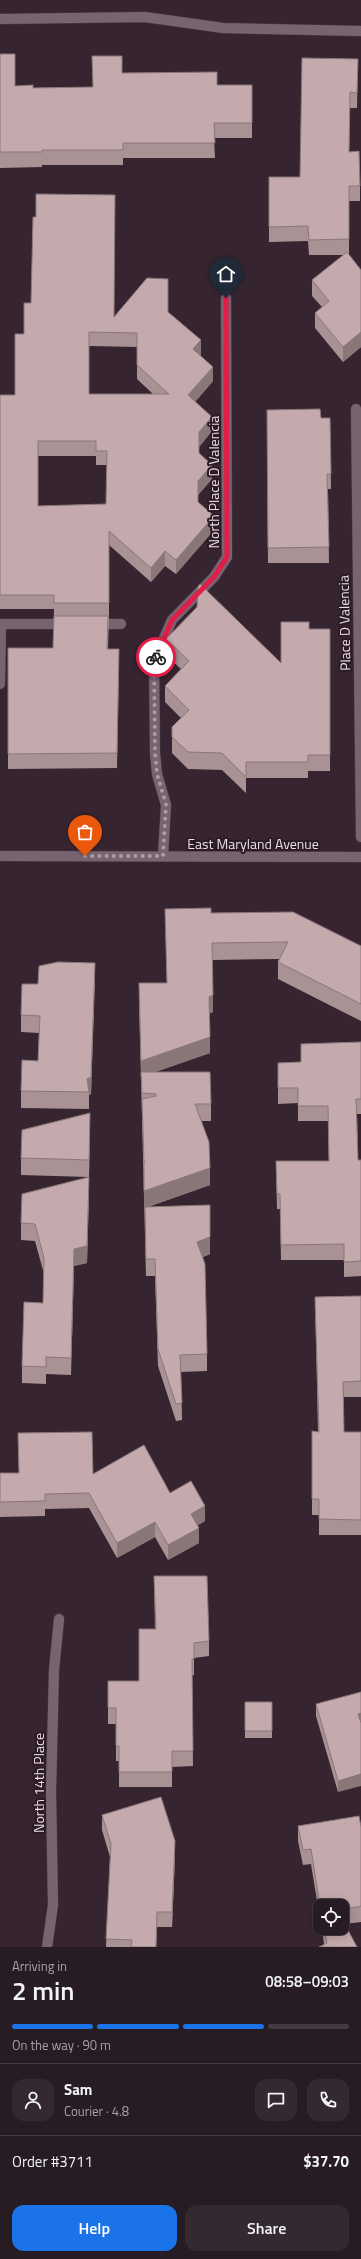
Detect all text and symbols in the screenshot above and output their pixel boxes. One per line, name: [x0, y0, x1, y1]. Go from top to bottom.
pin: [209, 257, 243, 298]
icon: home: [215, 263, 237, 285]
street label: North Place D Valencia: [203, 416, 224, 548]
street label: Place D Valencia: [333, 575, 355, 671]
courier: [136, 637, 176, 677]
icon: bike: [145, 646, 167, 668]
pin: [68, 815, 102, 856]
icon: bag: [74, 821, 96, 843]
street label: East Maryland Avenue: [187, 833, 319, 854]
street label: North 14th Place: [28, 1733, 49, 1833]
map controls: [313, 1899, 349, 1935]
button: locate: [313, 1899, 349, 1935]
text: Arriving in: [12, 1956, 67, 1976]
text: 08:58–09:03: [265, 1970, 349, 1993]
text: 2 min: [12, 1971, 75, 2010]
text: On the way · 90 m: [12, 2035, 111, 2055]
text: Sam: [64, 2078, 92, 2101]
button: person: [12, 2079, 54, 2121]
button: chat: [255, 2079, 297, 2121]
button: phone: [307, 2079, 349, 2121]
text: Courier · 4.8: [64, 2101, 129, 2121]
text: Order #3711: [12, 2150, 93, 2173]
text: $37.70: [303, 2150, 349, 2173]
button: Help: [12, 2205, 177, 2251]
button: Share: [185, 2205, 349, 2251]

